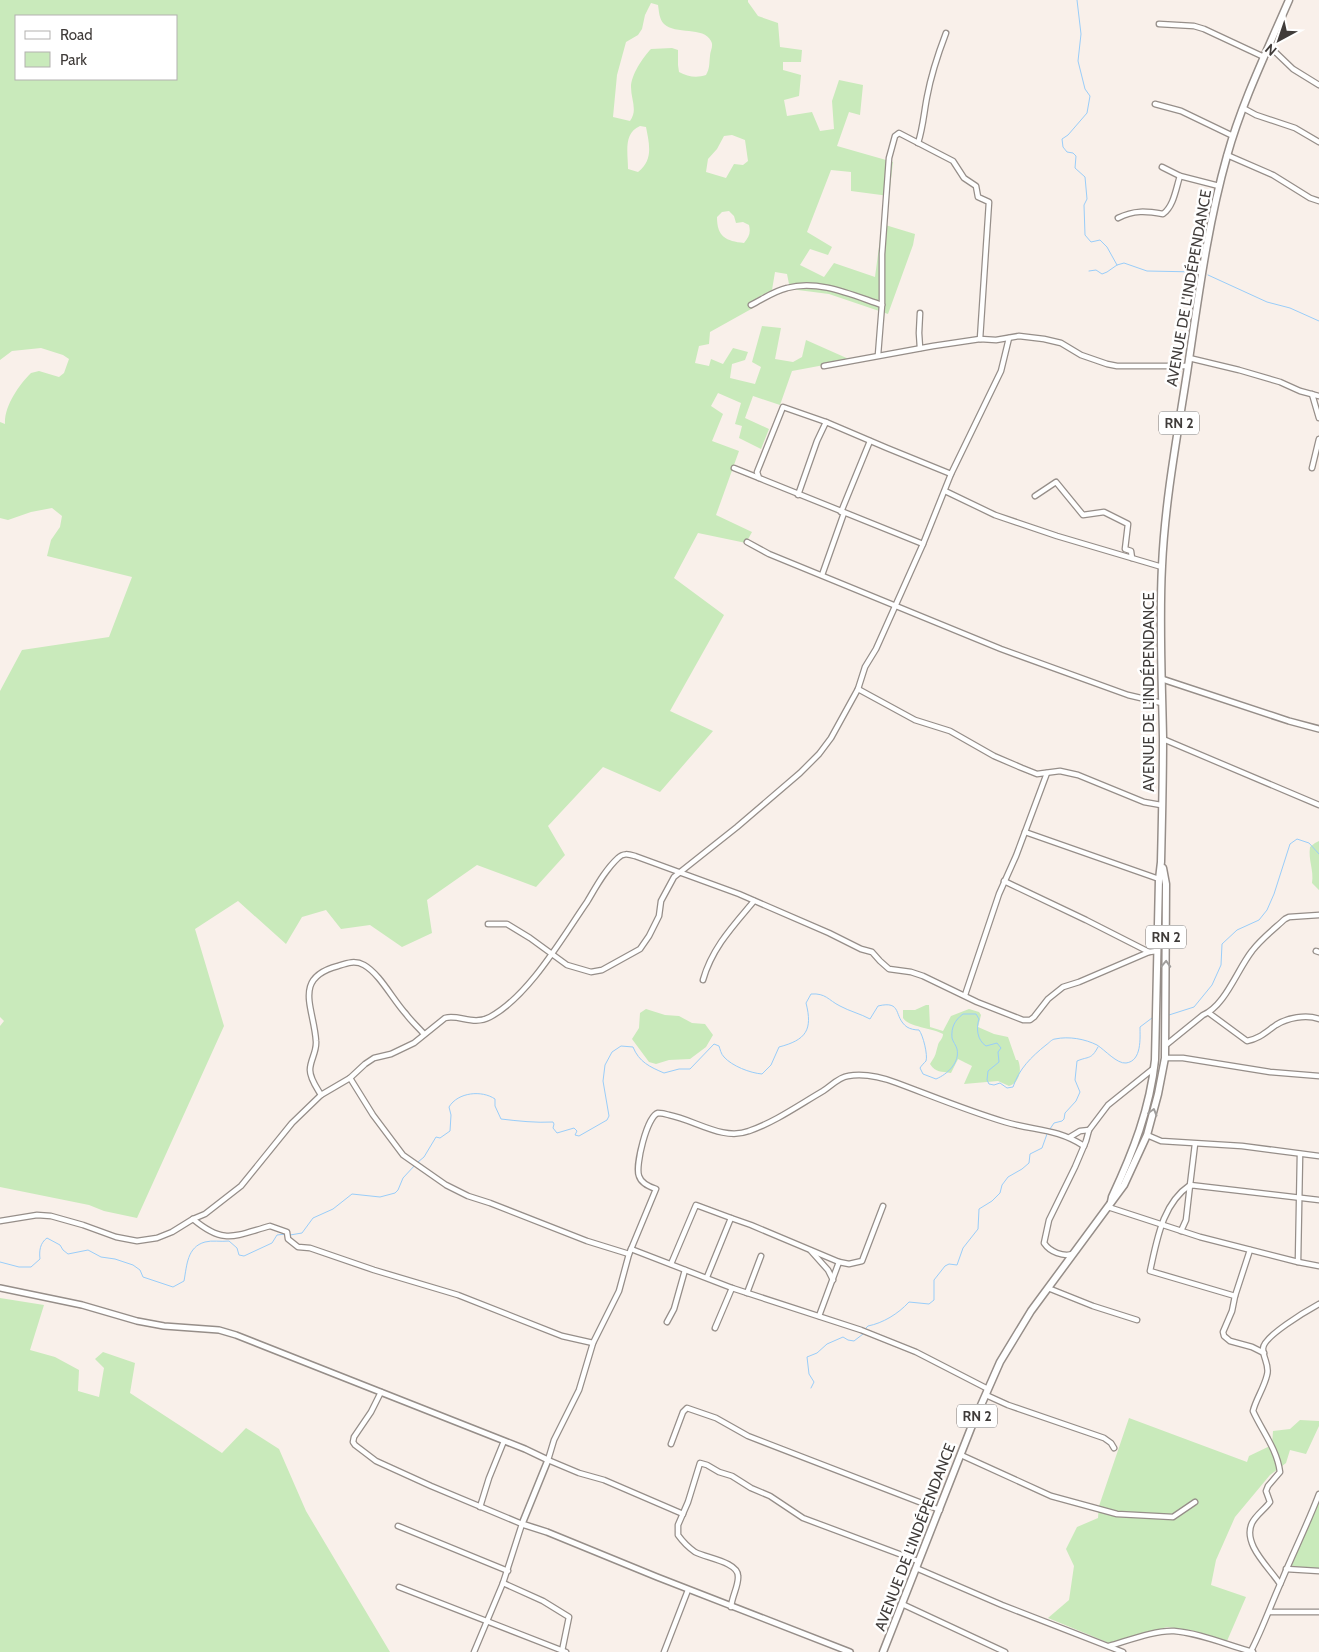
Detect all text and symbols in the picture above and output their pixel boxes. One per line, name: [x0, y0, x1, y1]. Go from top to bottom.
legend: [15, 15, 178, 80]
north arrow: [1254, 15, 1304, 65]
text: Road: [60, 26, 93, 44]
text: N: [1261, 40, 1280, 60]
text: Park: [60, 51, 87, 69]
street label: AVENUE DE L'INDÉPENDANCE: [1162, 188, 1215, 388]
road number: RN 2: [1159, 412, 1199, 434]
street label: AVENUE DE L'INDÉPENDANCE: [1139, 592, 1158, 792]
road number: RN 2: [1146, 926, 1186, 949]
one-way arrow: [1160, 960, 1171, 968]
one-way arrow: [1148, 1108, 1158, 1116]
road number: RN 2: [957, 1404, 997, 1428]
street label: AVENUE DE L'INDÉPENDANCE: [870, 1440, 959, 1633]

